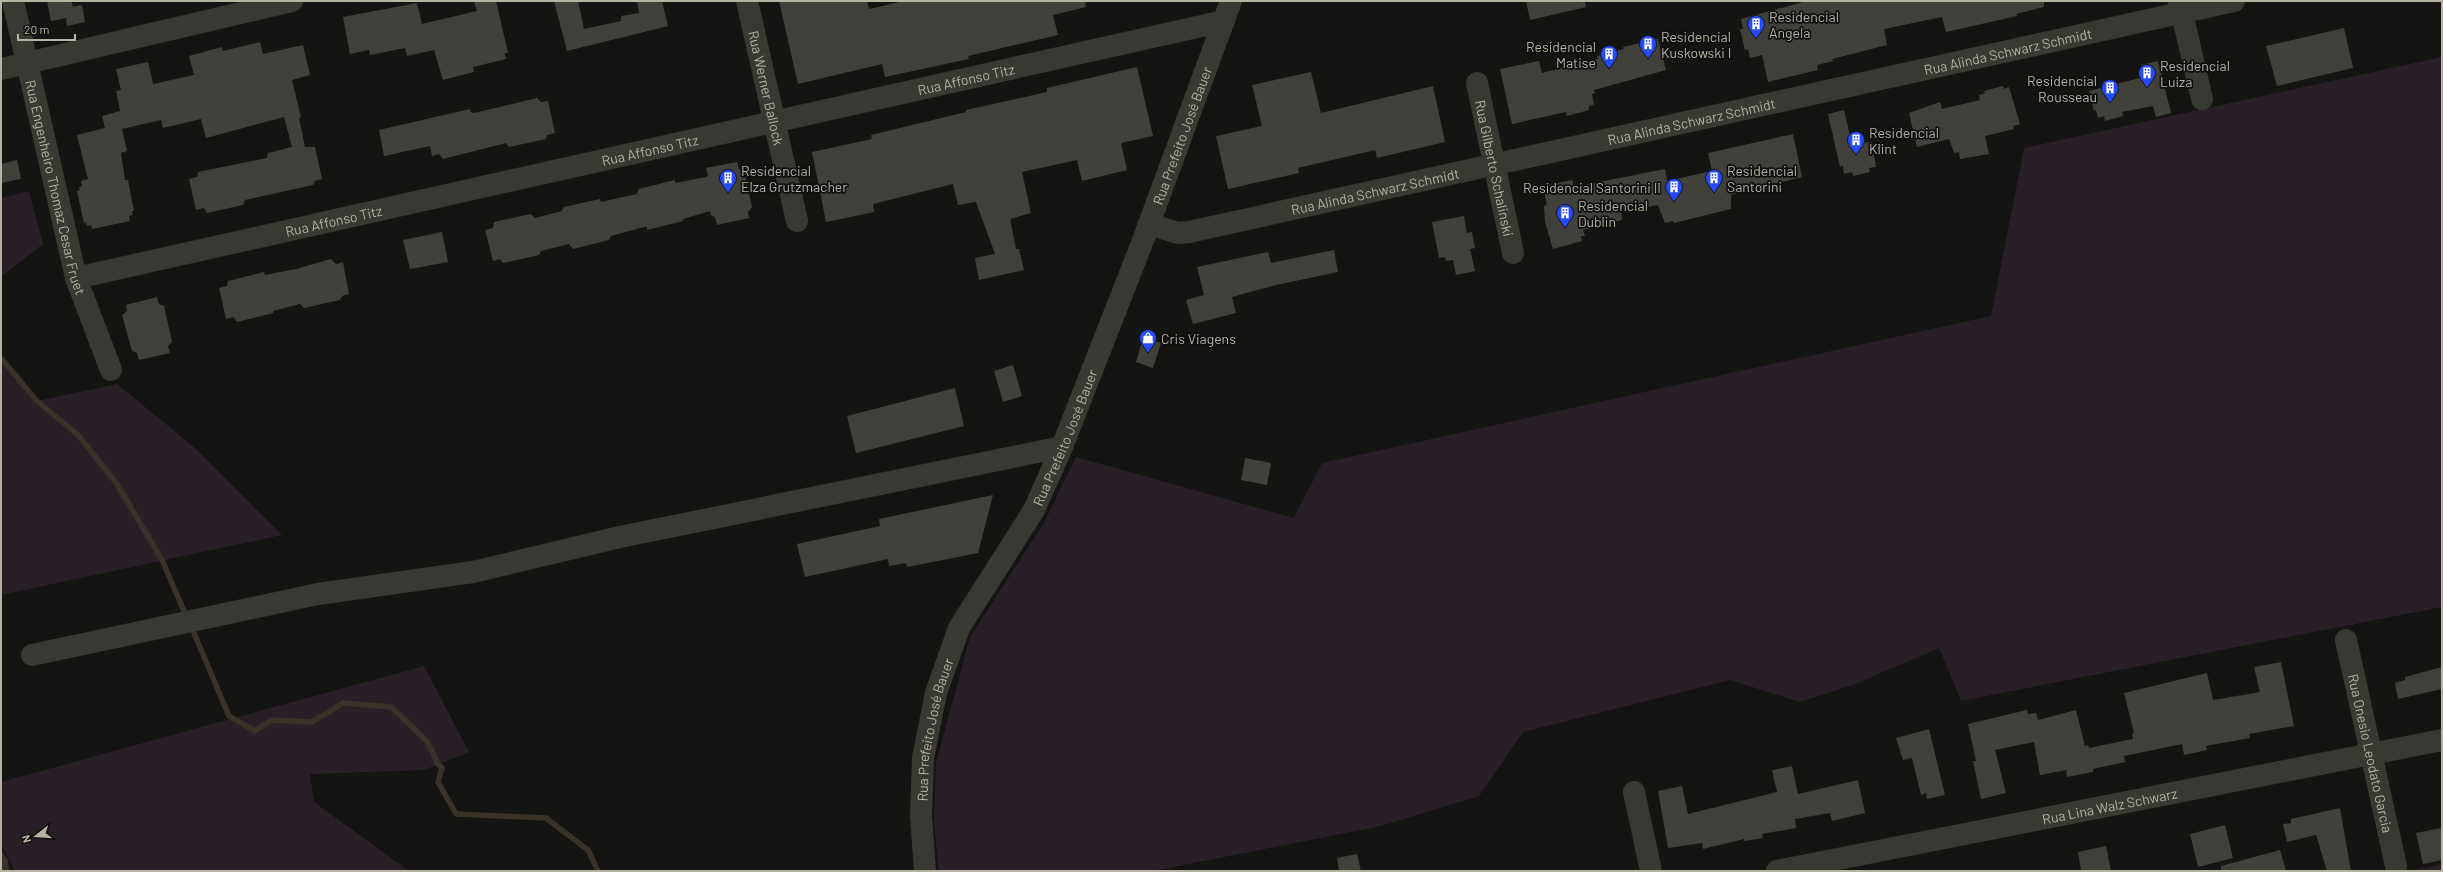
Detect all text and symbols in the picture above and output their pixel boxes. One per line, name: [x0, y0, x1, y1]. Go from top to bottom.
place label: Residencial Angela: [1769, 8, 1839, 41]
building icon: Residencial Angela: [1746, 14, 1766, 39]
scale bar: [18, 16, 75, 42]
text: 20 m: [24, 22, 50, 36]
street label: Rua Alinda Schwarz Schmidt: [1922, 24, 2093, 78]
place label: Residencial Kuskowski I: [1661, 28, 1731, 61]
street label: Rua Werner Ballock: [745, 29, 788, 147]
building icon: Residencial Kuskowski I: [1638, 34, 1658, 59]
place label: Residencial Matise: [1526, 38, 1596, 71]
building icon: Residencial Matise: [1599, 44, 1619, 69]
place label: Residencial Luiza: [2160, 57, 2230, 90]
street label: Rua Affonso Titz: [916, 60, 1016, 98]
building icon: Residencial Luiza: [2137, 63, 2157, 88]
street label: Rua Prefeito José Bauer: [1148, 64, 1215, 207]
place label: Residencial Rousseau: [2027, 72, 2097, 105]
street label: Rua Engenheiro Thomaz Cesar Fruet: [23, 78, 90, 297]
building icon: Residencial Rousseau: [2100, 78, 2120, 103]
street label: Rua Alinda Schwarz Schmidt: [1606, 94, 1777, 148]
street label: Rua Gilberto Schalinski: [1472, 98, 1518, 238]
place label: Residencial Klint: [1869, 124, 1939, 157]
street label: Rua Affonso Titz: [600, 130, 700, 169]
building icon: Residencial Klint: [1846, 130, 1866, 155]
place label: Residencial Elza Grutzmacher: [741, 162, 847, 195]
place label: Residencial Santorini: [1727, 162, 1797, 195]
street label: Rua Alinda Schwarz Schmidt: [1289, 164, 1461, 218]
building icon: Residencial Elza Grutzmacher: [718, 168, 738, 193]
building icon: Residencial Santorini: [1704, 168, 1724, 193]
building icon: Residencial Santorini II: [1664, 177, 1684, 202]
place label: Residencial Santorini II: [1523, 179, 1661, 196]
place label: Residencial Dublin: [1578, 197, 1648, 230]
street label: Rua Affonso Titz: [284, 201, 384, 239]
building icon: Residencial Dublin: [1555, 203, 1575, 228]
shop icon: Cris Viagens: [1138, 328, 1158, 353]
place label: Cris Viagens: [1161, 330, 1236, 347]
street label: Rua Prefeito José Bauer: [1029, 367, 1100, 508]
street label: Rua Prefeito José Bauer: [913, 656, 956, 802]
street label: Rua Onesio Leodato Garcia: [2345, 672, 2397, 834]
street label: Rua Lina Walz Schwarz: [2040, 784, 2179, 827]
north arrow: [16, 816, 56, 856]
text: N: [19, 834, 33, 844]

